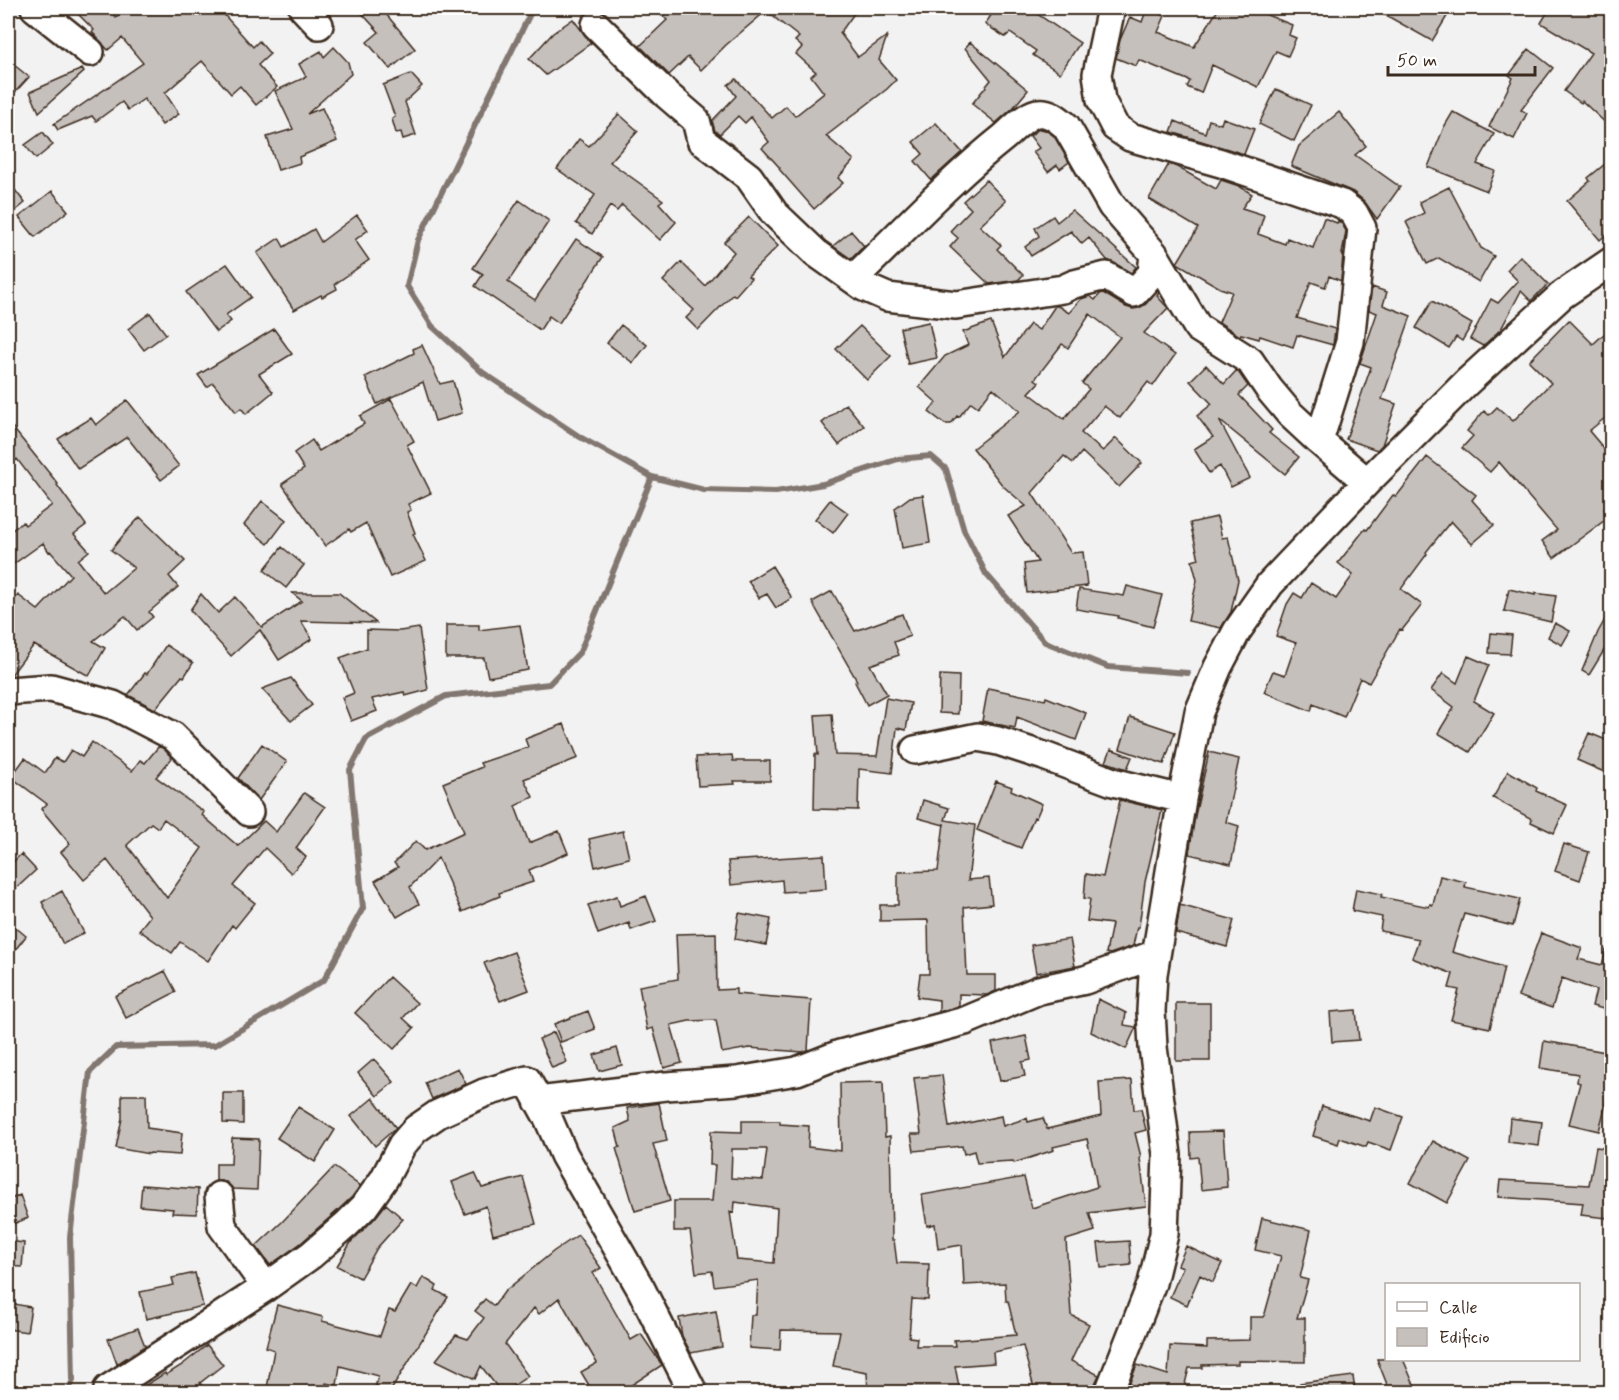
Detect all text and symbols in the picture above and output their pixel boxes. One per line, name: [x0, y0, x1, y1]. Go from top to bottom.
scale bar: [1388, 39, 1535, 77]
text: 50 m: [1397, 49, 1437, 73]
legend: [1385, 1283, 1580, 1361]
text: Calle: [1439, 1296, 1478, 1320]
text: Edificio: [1439, 1326, 1490, 1350]

